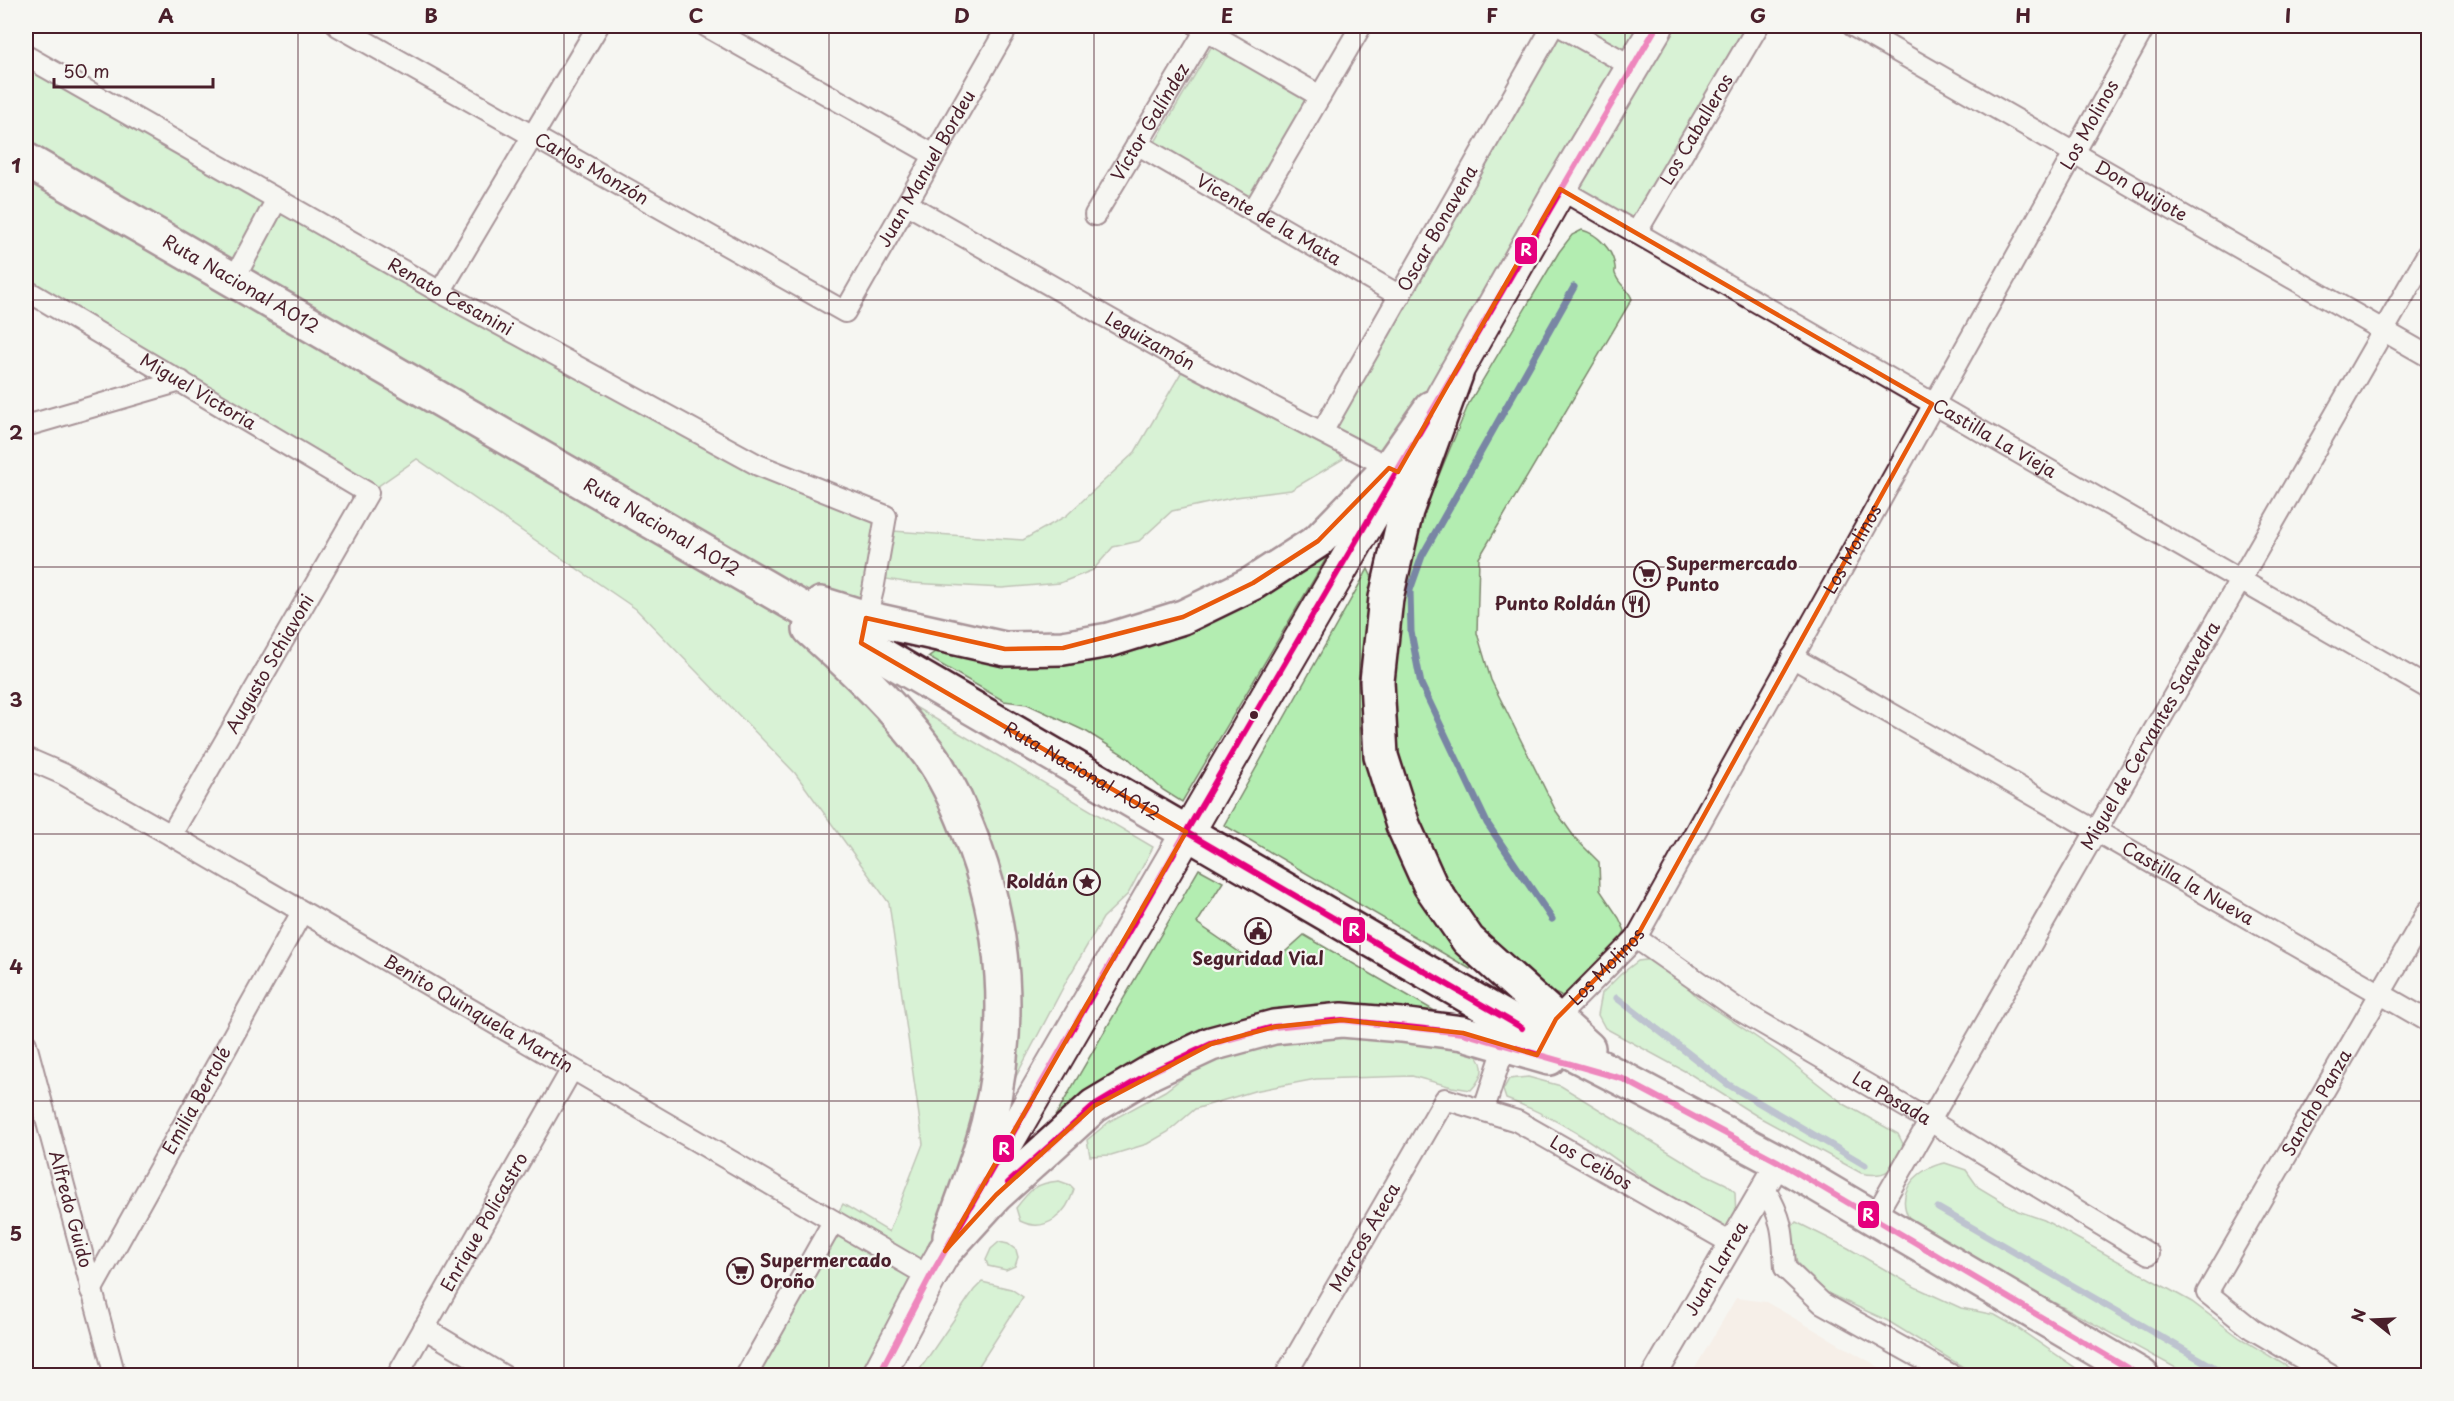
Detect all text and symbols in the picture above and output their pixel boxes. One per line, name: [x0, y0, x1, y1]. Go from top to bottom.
text: A: [158, 0, 174, 30]
text: B: [424, 0, 438, 30]
text: C: [688, 0, 704, 30]
text: D: [954, 0, 970, 30]
text: E: [1221, 0, 1233, 30]
text: F: [1486, 0, 1498, 30]
text: G: [1750, 0, 1766, 30]
text: H: [2015, 0, 2031, 30]
text: I: [2285, 0, 2291, 30]
scale bar: [54, 51, 213, 89]
text: 50 m: [63, 57, 110, 84]
street label: Víctor Galíndez: [1103, 57, 1195, 186]
street label: Los Caballeros: [1652, 68, 1739, 189]
street label: Los Molinos: [2052, 74, 2124, 174]
street label: Juan Manuel Bordeu: [870, 84, 981, 252]
street label: Carlos Monzón: [530, 125, 654, 211]
text: 1: [11, 150, 21, 180]
street label: Don Quijote: [2090, 153, 2193, 227]
street label: Oscar Bonavena: [1390, 160, 1483, 296]
street label: Vicente de la Mata: [1192, 166, 1347, 272]
street label: Ruta Nacional A012: [158, 227, 325, 339]
line badge: R: [1514, 236, 1538, 265]
text: R: [1520, 237, 1532, 261]
street label: Renato Cesanini: [383, 250, 519, 341]
street label: Leguizamón: [1100, 304, 1200, 376]
street label: Miguel Victoria: [136, 346, 263, 436]
street label: Castilla La Vieja: [1928, 391, 2063, 484]
text: 2: [9, 417, 23, 447]
street label: Ruta Nacional A012: [579, 470, 746, 582]
street label: Los Molinos: [1816, 499, 1888, 599]
place label: Supermercado Punto: [1666, 549, 1798, 597]
supermarket icon: Supermercado Punto: [1632, 559, 1662, 589]
street label: Augusto Schiavoni: [218, 589, 320, 738]
place label: Punto Roldán: [1495, 589, 1616, 616]
restaurant icon: Punto Roldán: [1621, 589, 1651, 619]
street label: Miguel de Cervantes Saavedra: [2073, 615, 2226, 854]
text: 3: [9, 684, 23, 714]
unlabelled marker: [1248, 709, 1260, 721]
street label: Ruta Nacional A012: [999, 714, 1166, 826]
street label: Castilla la Nueva: [2117, 833, 2260, 931]
place label: Roldán: [1006, 867, 1068, 894]
place icon: Roldán: [1072, 867, 1102, 897]
public building icon: Seguridad Vial: [1243, 916, 1273, 946]
line badge: R: [1342, 916, 1366, 944]
text: R: [1348, 917, 1360, 941]
street label: Los Molinos: [1562, 923, 1651, 1011]
place label: Seguridad Vial: [1192, 944, 1324, 971]
street label: Benito Quinquela Martín: [379, 947, 579, 1079]
text: 4: [9, 951, 23, 981]
street label: Emilia Bertolé: [155, 1041, 237, 1159]
street label: Sancho Panza: [2274, 1043, 2358, 1161]
street label: La Posada: [1848, 1064, 1937, 1131]
street label: Los Ceibos: [1545, 1128, 1637, 1196]
line badge: R: [992, 1134, 1015, 1163]
text: R: [998, 1136, 1010, 1160]
street label: Alfredo Guido: [43, 1147, 100, 1270]
street label: Enrique Policastro: [433, 1147, 534, 1296]
street label: Marcos Ateca: [1322, 1177, 1406, 1296]
line badge: R: [1857, 1200, 1880, 1229]
text: R: [1862, 1202, 1874, 1226]
street label: Juan Larrea: [1677, 1215, 1754, 1321]
text: 5: [10, 1218, 22, 1248]
place label: Supermercado Oroño: [760, 1246, 892, 1294]
supermarket icon: Supermercado Oroño: [725, 1256, 755, 1286]
north arrow: [2343, 1290, 2403, 1350]
text: N: [2344, 1305, 2371, 1325]

